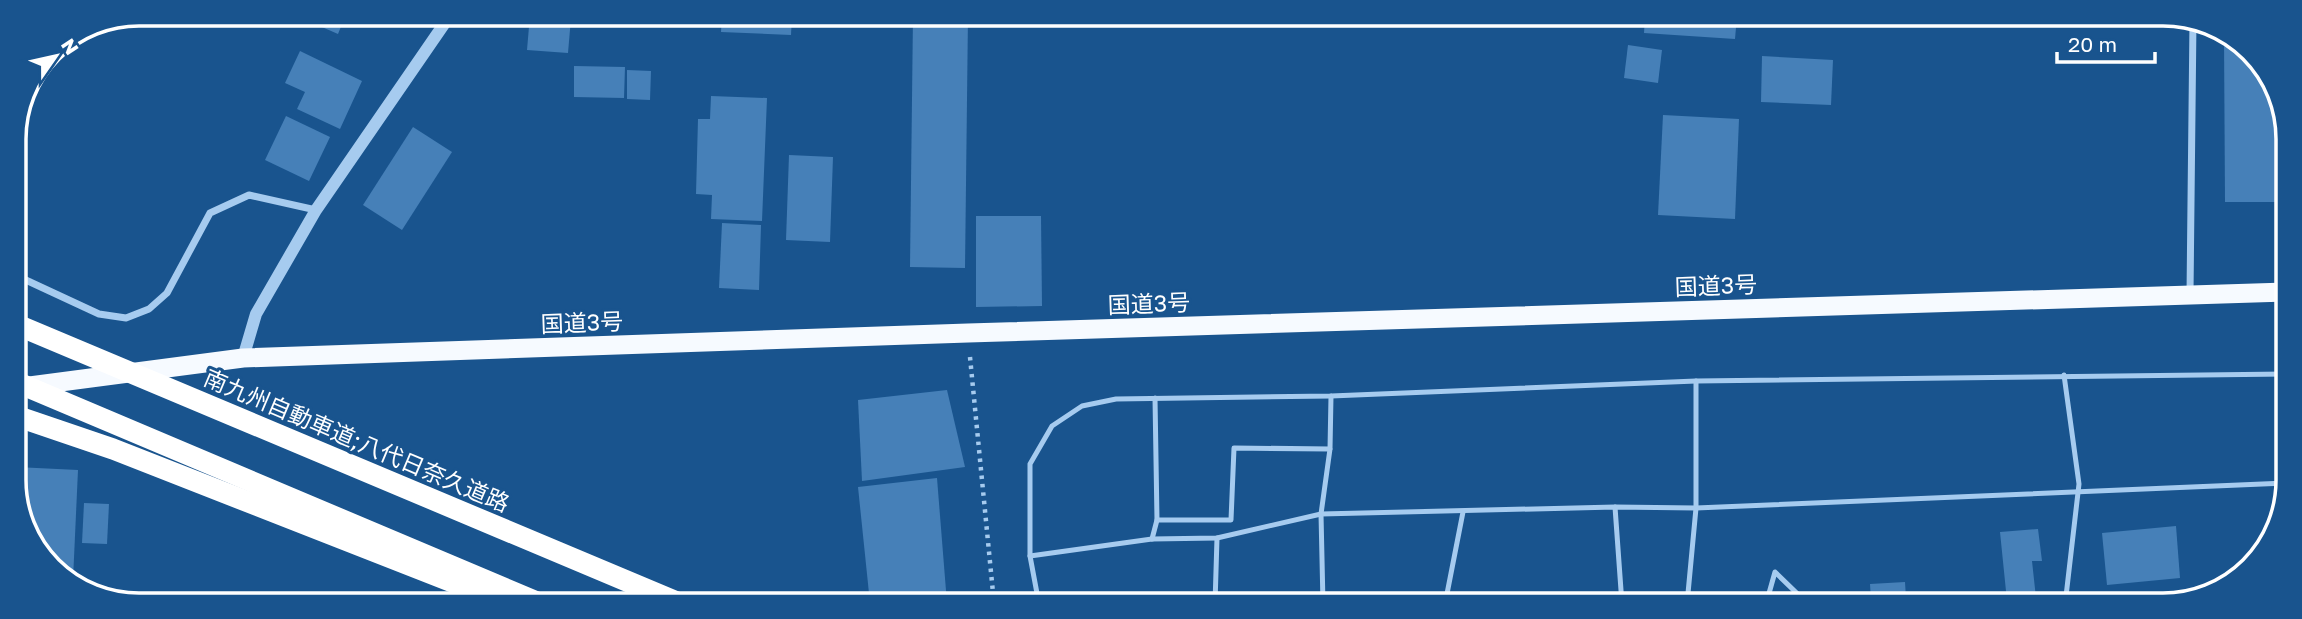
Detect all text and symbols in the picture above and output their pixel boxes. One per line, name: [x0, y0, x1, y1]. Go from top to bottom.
north arrow: [21, 21, 91, 91]
scale bar: [2057, 21, 2155, 65]
text: 20 m: [2068, 31, 2117, 57]
text: N: [57, 34, 84, 59]
street label: 国道3号: [1674, 270, 1758, 300]
street label: 国道3号: [1107, 288, 1191, 318]
street label: 国道3号: [540, 307, 624, 337]
street label: 南九州自動車道;八代日奈久道路: [200, 363, 514, 517]

